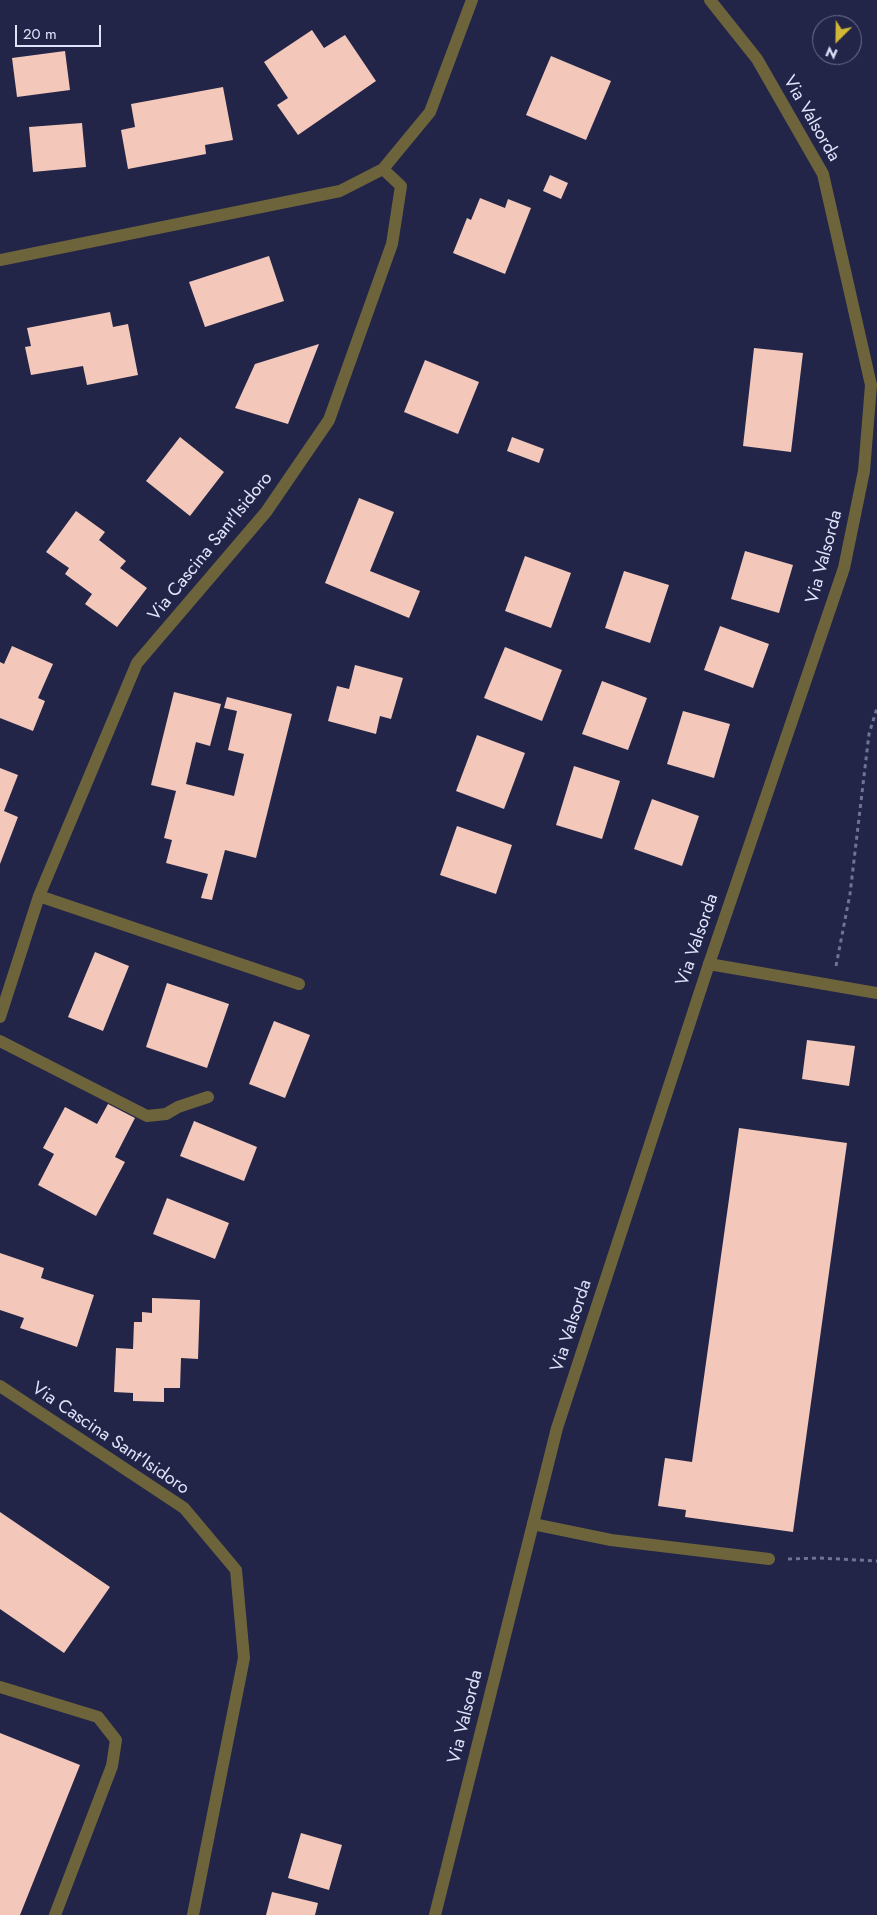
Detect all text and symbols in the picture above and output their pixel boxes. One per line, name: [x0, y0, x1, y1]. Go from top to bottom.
scale bar: [18, 15, 104, 47]
north arrow: [812, 15, 862, 65]
text: 20 m: [23, 23, 57, 45]
text: N: [823, 42, 841, 64]
street label: Via Valsorda: [778, 72, 844, 166]
street label: Via Cascina Sant'Isidoro: [144, 468, 278, 626]
street label: Via Valsorda: [802, 508, 848, 606]
street label: Via Valsorda: [672, 891, 724, 989]
street label: Via Valsorda: [547, 1277, 597, 1375]
street label: Via Cascina Sant'Isidoro: [27, 1378, 193, 1500]
street label: Via Valsorda: [444, 1668, 488, 1766]

